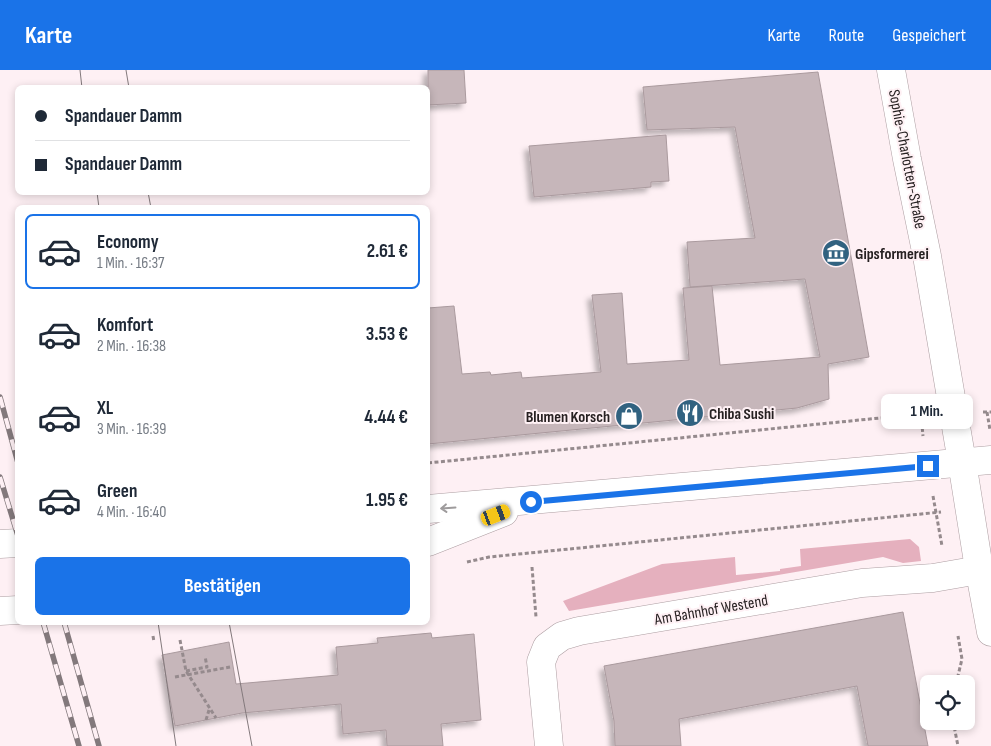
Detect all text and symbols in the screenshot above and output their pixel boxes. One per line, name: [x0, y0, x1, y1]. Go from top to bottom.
text: Karte: [25, 21, 72, 50]
text: Karte: [768, 25, 801, 46]
text: Route: [829, 25, 864, 46]
text: Gespeichert: [892, 25, 966, 46]
street label: Sophie-Charlotten-Straße: [884, 88, 929, 230]
text: Spandauer Damm: [65, 105, 182, 128]
text: Spandauer Damm: [65, 153, 182, 176]
icon: car: [37, 229, 82, 274]
text: Economy: [97, 231, 159, 254]
museum icon: Gipsformerei: [821, 238, 851, 268]
text: 2.61 €: [367, 240, 408, 263]
place label: Gipsformerei: [855, 245, 929, 264]
text: 1 Min. · 16:37: [97, 254, 165, 273]
icon: car: [37, 312, 82, 357]
text: Komfort: [97, 314, 153, 337]
text: 3.53 €: [366, 323, 408, 346]
text: 2 Min. · 16:38: [97, 337, 166, 356]
callout: 1 Min.: [882, 394, 974, 428]
icon: car: [37, 395, 82, 440]
text: XL: [97, 397, 113, 420]
restaurant icon: Chiba Sushi: [675, 398, 705, 428]
shop icon: Blumen Korsch: [614, 401, 644, 431]
text: 1 Min.: [911, 402, 943, 421]
place label: Chiba Sushi: [709, 405, 774, 424]
text: 4.44 €: [364, 406, 408, 429]
place label: Blumen Korsch: [526, 408, 610, 427]
text: 3 Min. · 16:39: [97, 420, 166, 439]
route end: [917, 455, 939, 477]
icon: car: [37, 478, 82, 523]
text: Green: [97, 480, 137, 503]
text: 1.95 €: [366, 489, 408, 512]
route start: [520, 491, 542, 513]
text: 4 Min. · 16:40: [97, 503, 166, 522]
one-way arrow: [440, 503, 456, 513]
car: [479, 503, 512, 527]
button: Bestätigen: [35, 557, 410, 615]
street label: Am Bahnhof Westend: [652, 591, 769, 630]
map controls: [920, 675, 975, 730]
button: locate: [920, 675, 975, 730]

